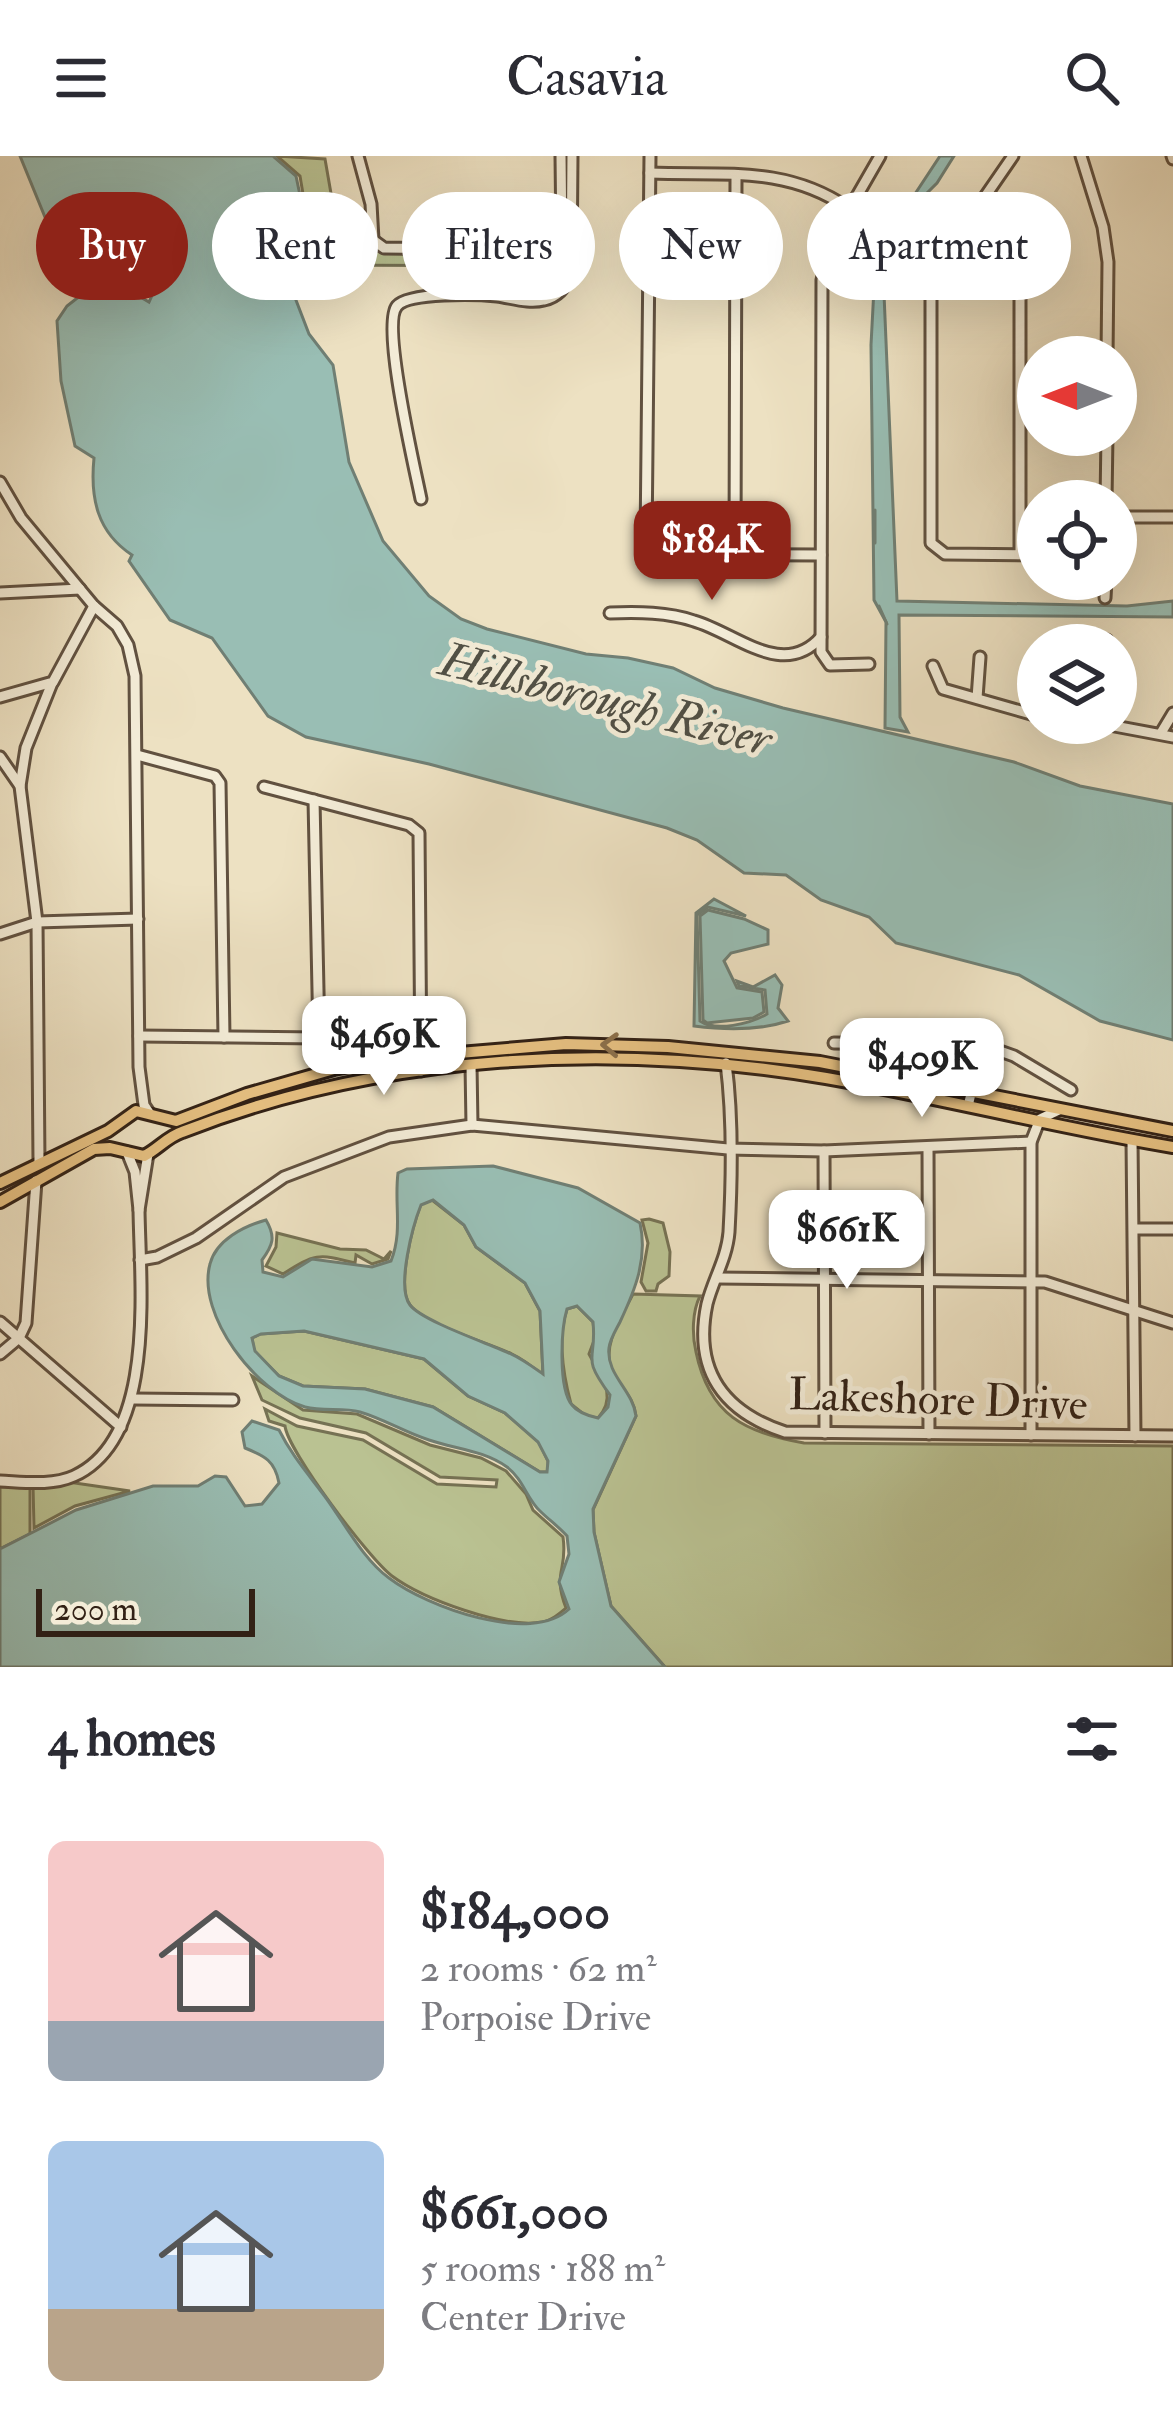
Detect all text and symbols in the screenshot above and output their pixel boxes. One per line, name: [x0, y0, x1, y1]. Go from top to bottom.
text: Casavia: [506, 44, 667, 112]
icon: menu: [48, 45, 114, 111]
icon: search: [1059, 45, 1125, 111]
chip: Buy: [36, 192, 188, 300]
chip: Rent: [212, 192, 378, 300]
chip: Filters: [402, 192, 595, 300]
chip: New: [619, 192, 783, 300]
chip: Apartment: [807, 192, 1071, 300]
north arrow: [1017, 336, 1137, 456]
map controls: [1017, 336, 1137, 744]
button: locate: [1017, 480, 1137, 600]
pin: $184K: [628, 501, 796, 603]
text: $184K: [661, 515, 763, 564]
button: layers: [1017, 624, 1137, 744]
water label: Hillsborough River: [432, 629, 779, 771]
pin: $469K: [300, 996, 468, 1098]
text: $469K: [329, 1010, 439, 1059]
pin: $409K: [838, 1018, 1006, 1120]
one-way arrow: [600, 1032, 619, 1058]
text: $409K: [867, 1032, 977, 1081]
pin: $661K: [763, 1190, 931, 1292]
text: $661K: [796, 1204, 898, 1253]
street label: Lakeshore Drive: [787, 1367, 1088, 1433]
scale bar: [36, 1583, 255, 1636]
text: 200 m: [54, 1589, 137, 1630]
icon: filters: [1059, 1706, 1125, 1772]
text: 4 homes: [48, 1707, 216, 1771]
text: $184,000: [420, 1880, 610, 1944]
icon: home: [144, 1889, 288, 2033]
text: 2 rooms · 62 m²: [420, 1944, 657, 1993]
text: Porpoise Drive: [420, 1993, 651, 2042]
text: $661,000: [420, 2180, 609, 2244]
icon: home: [144, 2189, 288, 2333]
text: 5 rooms · 188 m²: [420, 2244, 665, 2293]
text: Center Drive: [420, 2293, 626, 2342]

